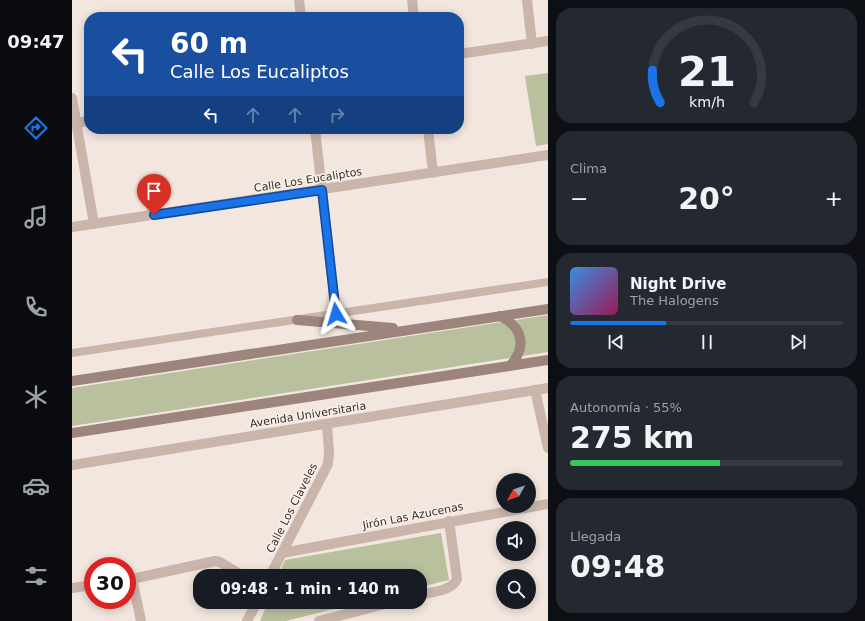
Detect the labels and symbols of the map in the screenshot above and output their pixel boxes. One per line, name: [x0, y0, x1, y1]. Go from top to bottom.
street label: Calle Los Eucaliptos: [253, 165, 363, 195]
pin: [137, 174, 171, 215]
position arrow: [315, 293, 357, 335]
street label: Avenida Universitaria: [249, 399, 367, 431]
street label: Calle Los Claveles: [264, 461, 320, 555]
north arrow: [496, 473, 536, 513]
street label: Jirón Las Azucenas: [361, 500, 465, 532]
speed limit sign: 30: [84, 557, 136, 609]

